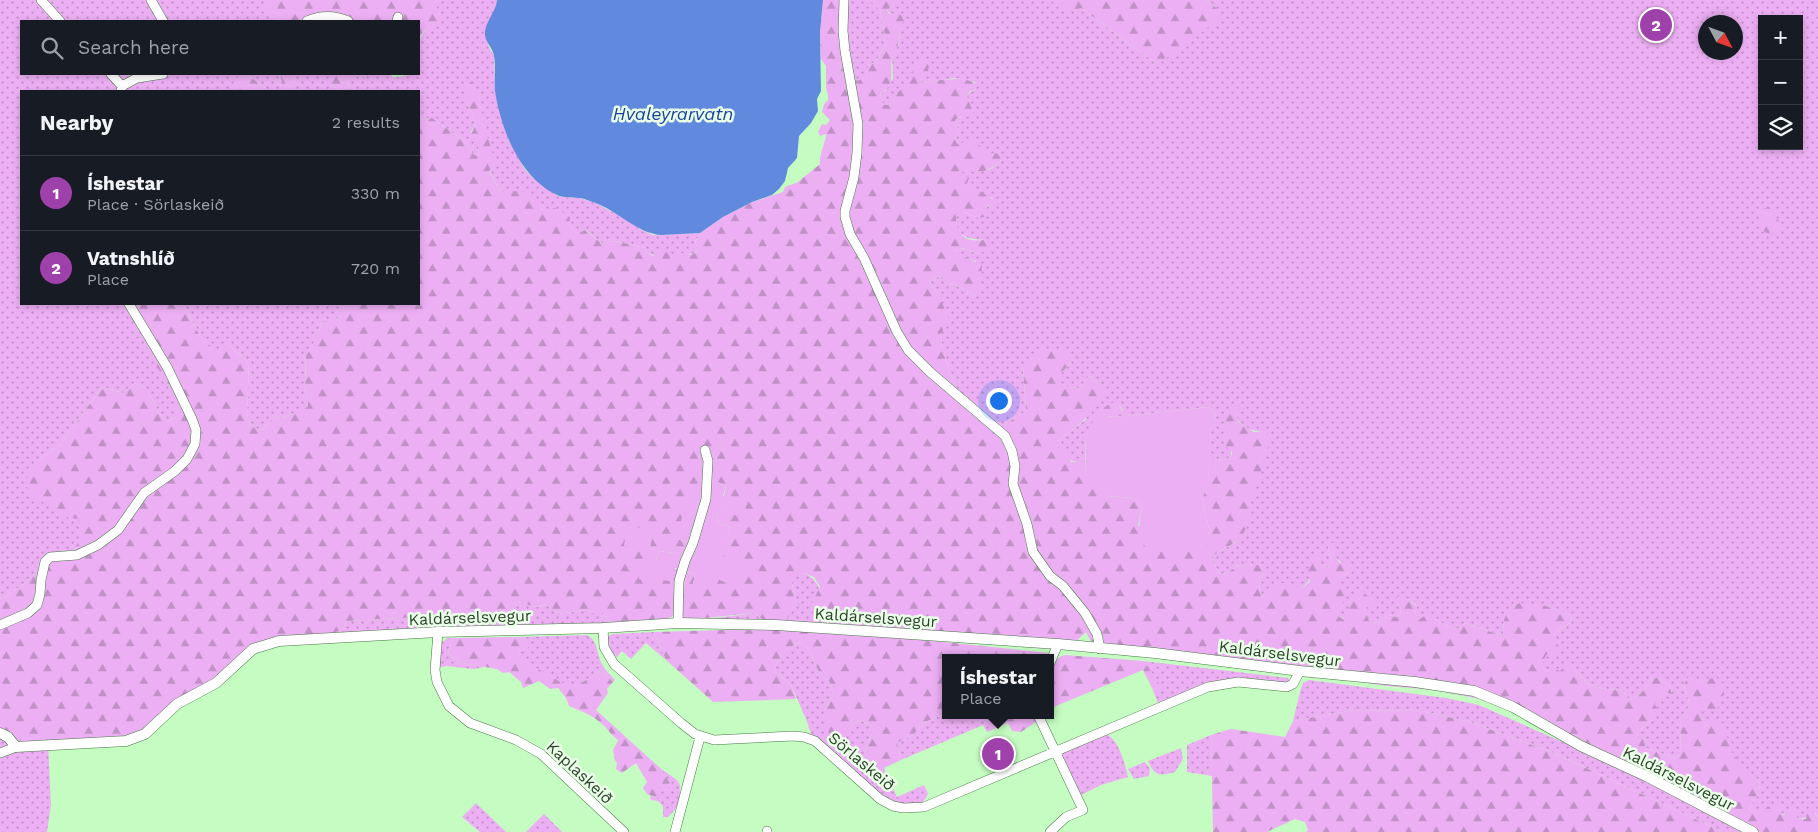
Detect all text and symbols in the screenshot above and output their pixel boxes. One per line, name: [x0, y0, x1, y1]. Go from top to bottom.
pin: 2: [1640, 6, 1672, 44]
north arrow: [1698, 15, 1743, 60]
map controls: [1758, 15, 1803, 150]
button: +: [1758, 15, 1803, 60]
search box: [20, 20, 420, 75]
icon: search: [38, 34, 66, 62]
text: Search here: [78, 36, 189, 59]
button: −: [1758, 60, 1803, 105]
water label: Hvaleyrarvatn: [613, 103, 733, 124]
button: layers: [1758, 105, 1803, 150]
text: Nearby: [40, 110, 113, 135]
text: 2 results: [332, 113, 400, 132]
text: Íshestar: [87, 172, 164, 195]
text: 1: [53, 184, 59, 203]
text: 330 m: [351, 184, 400, 203]
text: Place · Sörlaskeið: [87, 195, 224, 214]
text: Vatnshlíð: [87, 247, 175, 270]
text: 2: [51, 259, 61, 278]
text: 720 m: [351, 259, 400, 278]
text: Place: [87, 270, 129, 289]
your location: [986, 388, 1012, 414]
street label: Kaldárselsvegur: [814, 604, 938, 631]
street label: Kaldárselsvegur: [408, 606, 532, 629]
street label: Kaldárselsvegur: [1218, 637, 1342, 670]
popup: [942, 654, 1054, 719]
text: Íshestar: [960, 666, 1036, 689]
text: Place: [960, 689, 1002, 708]
street label: Sörlaskeið: [825, 728, 899, 795]
pin: 1: [982, 735, 1014, 773]
street label: Kaplaskeið: [542, 737, 617, 808]
street label: Kaldárselsvegur: [1620, 742, 1738, 815]

